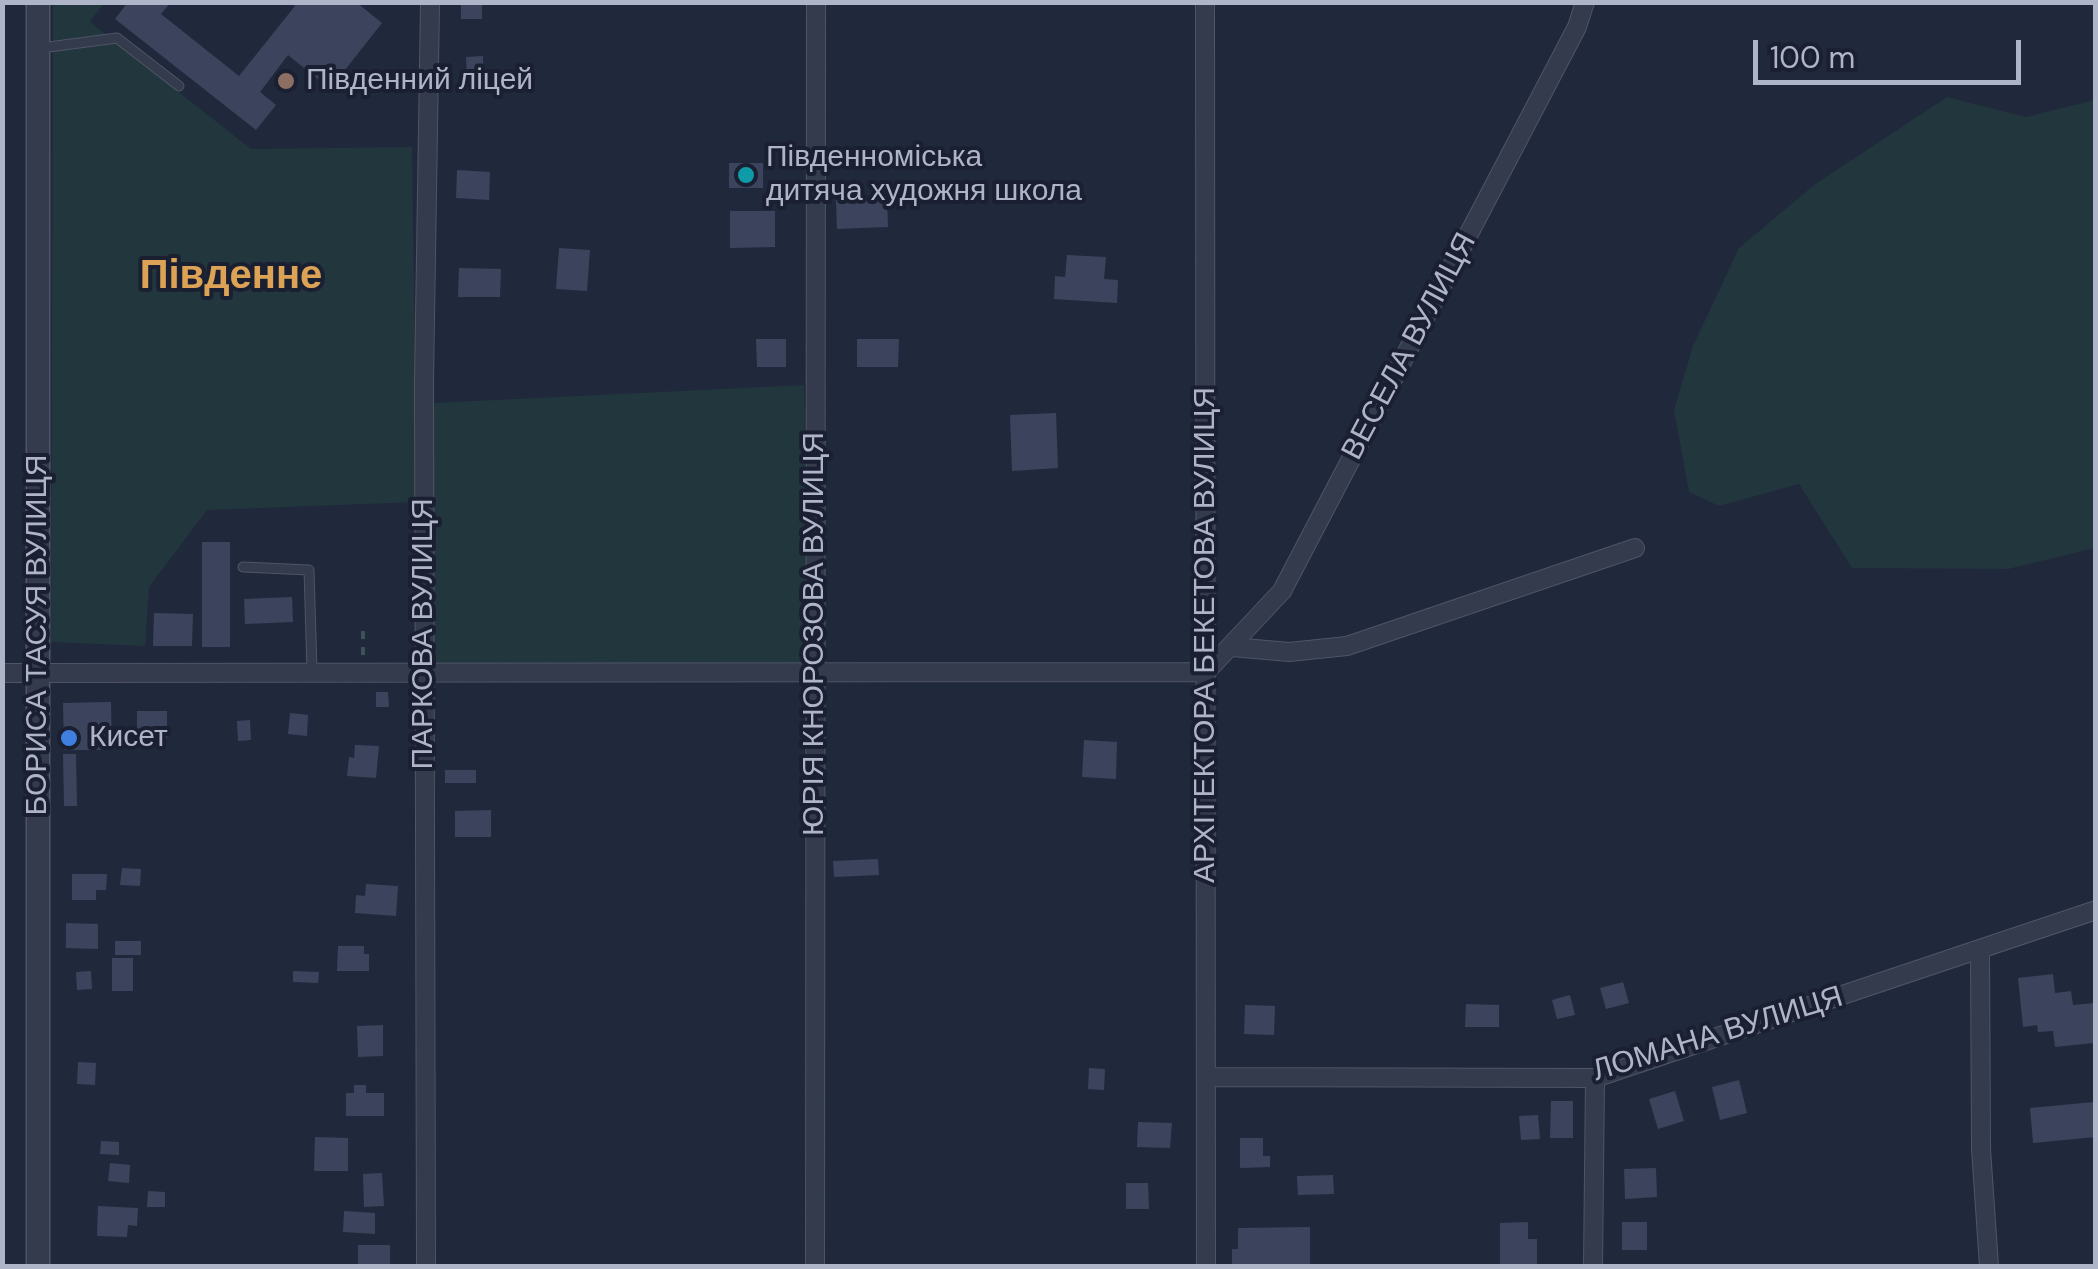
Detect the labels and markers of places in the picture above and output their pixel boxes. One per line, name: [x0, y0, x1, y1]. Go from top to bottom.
place label: Південний ліцей: [306, 63, 533, 99]
marker: Південний ліцей: [275, 70, 297, 92]
place label: Південноміська дитяча художня школа: [766, 140, 1082, 210]
marker: Південноміська дитяча художня школа: [735, 164, 757, 186]
place label: Кисет: [89, 720, 168, 756]
marker: Кисет: [58, 727, 80, 749]

